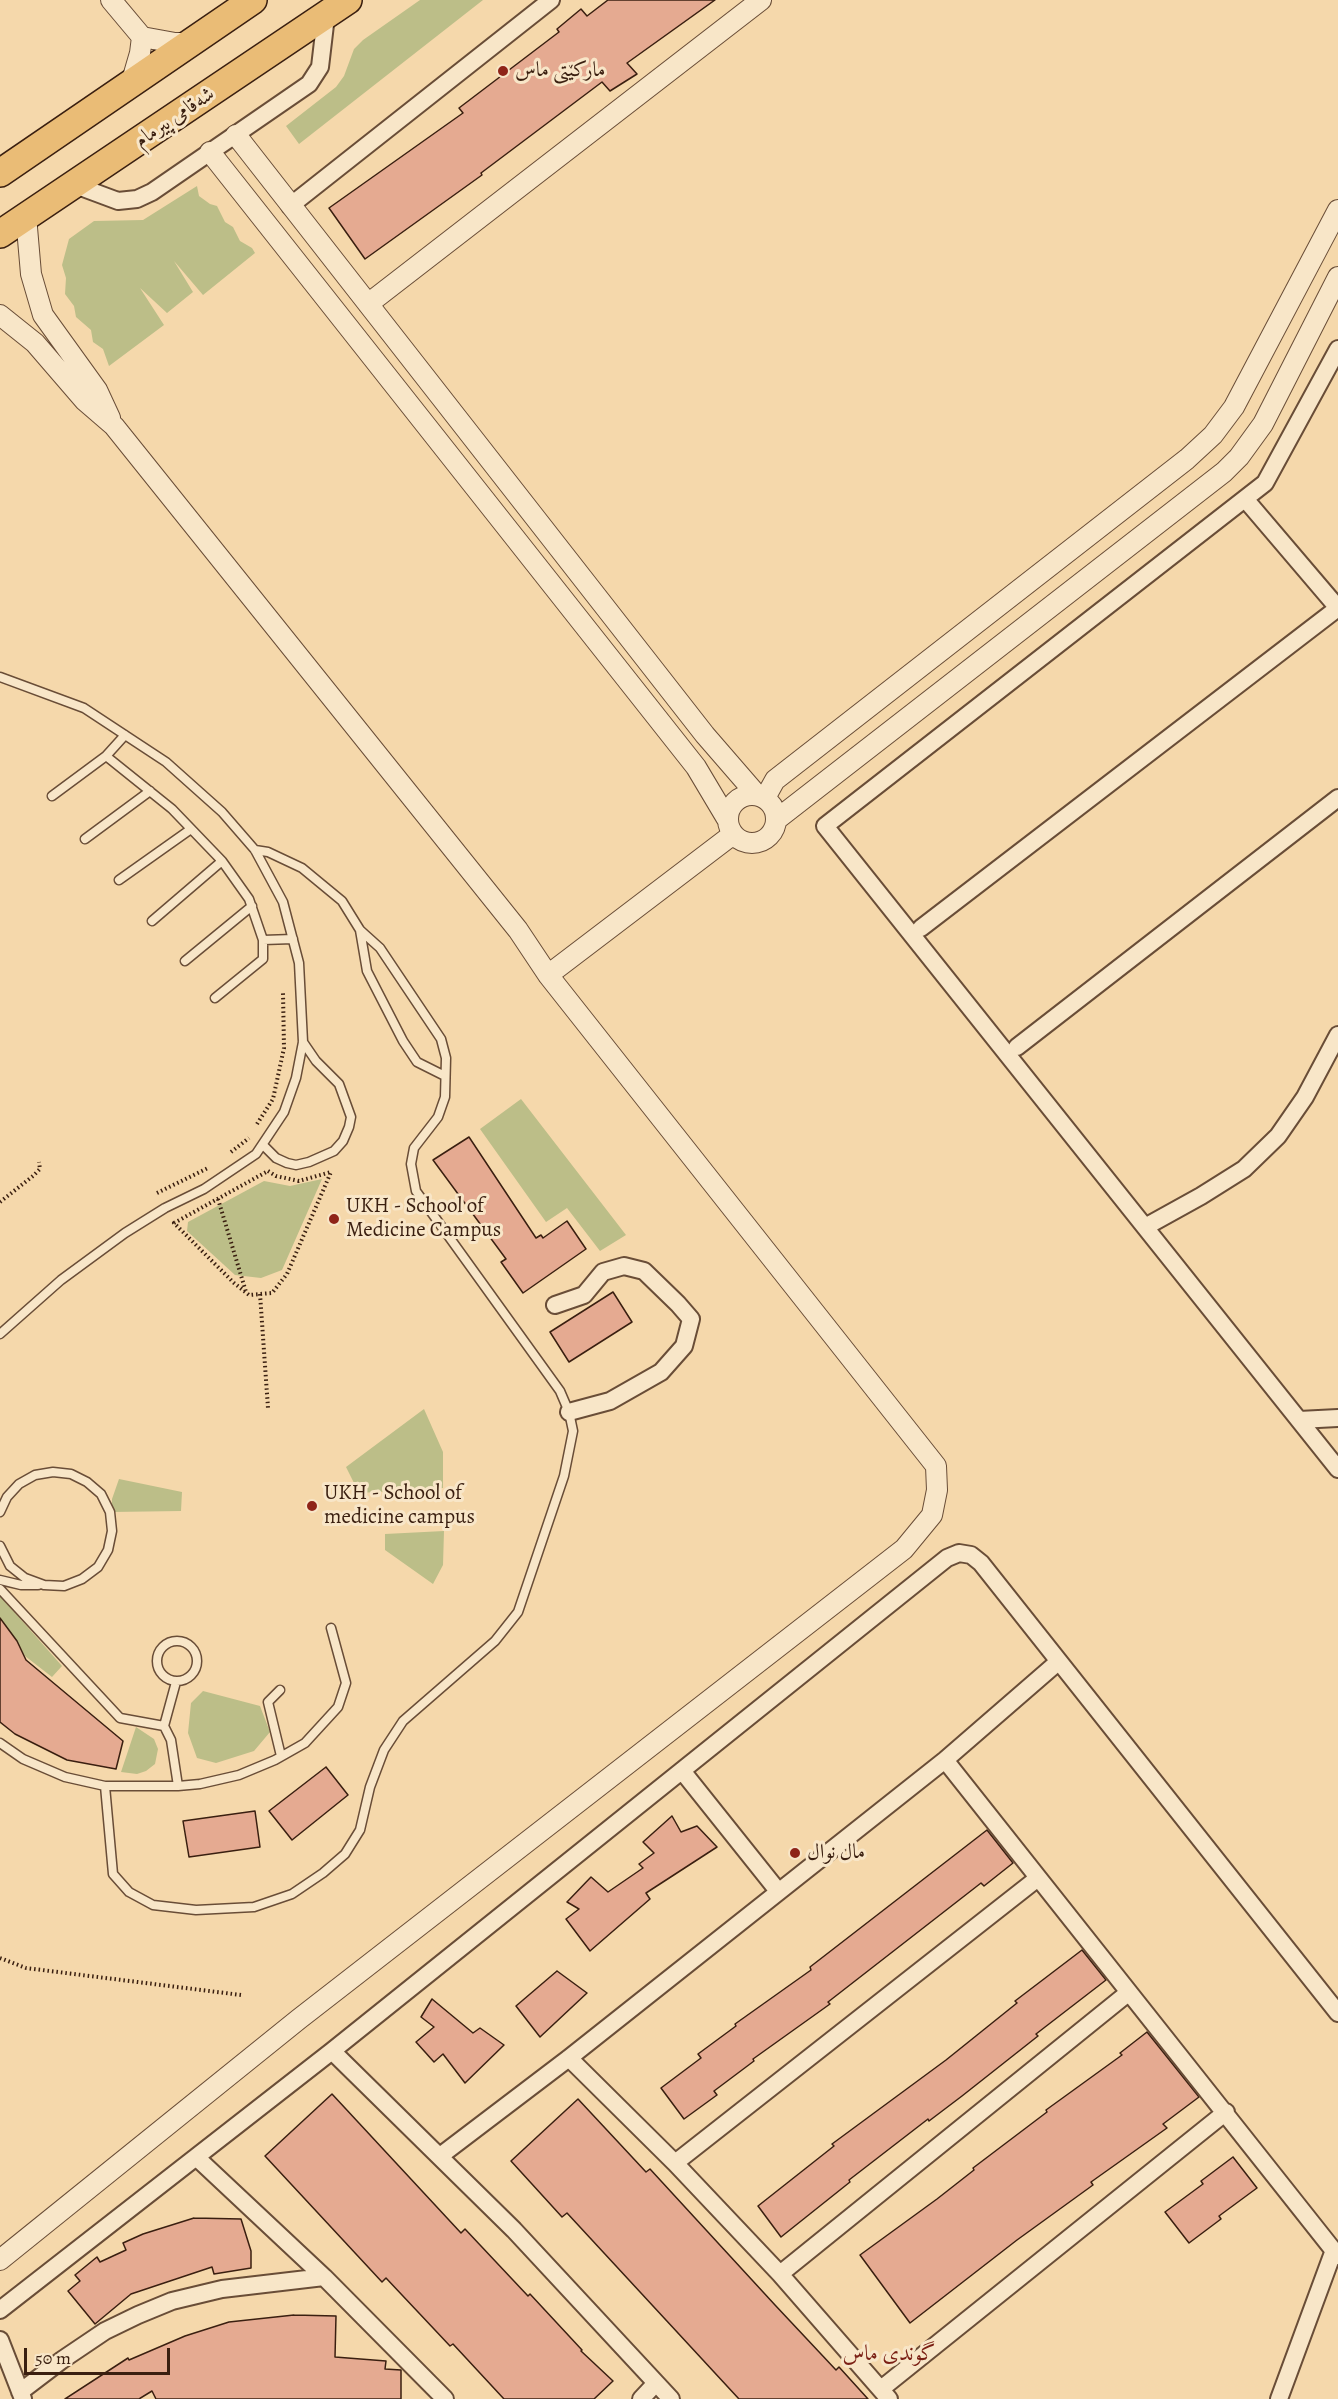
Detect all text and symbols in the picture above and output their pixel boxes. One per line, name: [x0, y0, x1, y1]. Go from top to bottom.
place label: مارکێتی ماس: [515, 58, 606, 84]
marker: مارکێتی ماس: [496, 64, 510, 78]
street label: شەقامی پیرمام: [130, 82, 220, 154]
place label: UKH - School of Medicine Campus: [346, 1194, 501, 1244]
marker: UKH - School of Medicine Campus: [327, 1212, 341, 1226]
place label: UKH - School of medicine campus: [324, 1481, 475, 1531]
marker: UKH - School of medicine campus: [305, 1499, 319, 1513]
place label: مال نوال: [807, 1840, 865, 1866]
marker: مال نوال: [788, 1846, 802, 1860]
scale bar: [27, 2336, 172, 2374]
district label: گوندی ماس: [843, 2342, 935, 2368]
text: 50 m: [35, 2346, 71, 2370]

